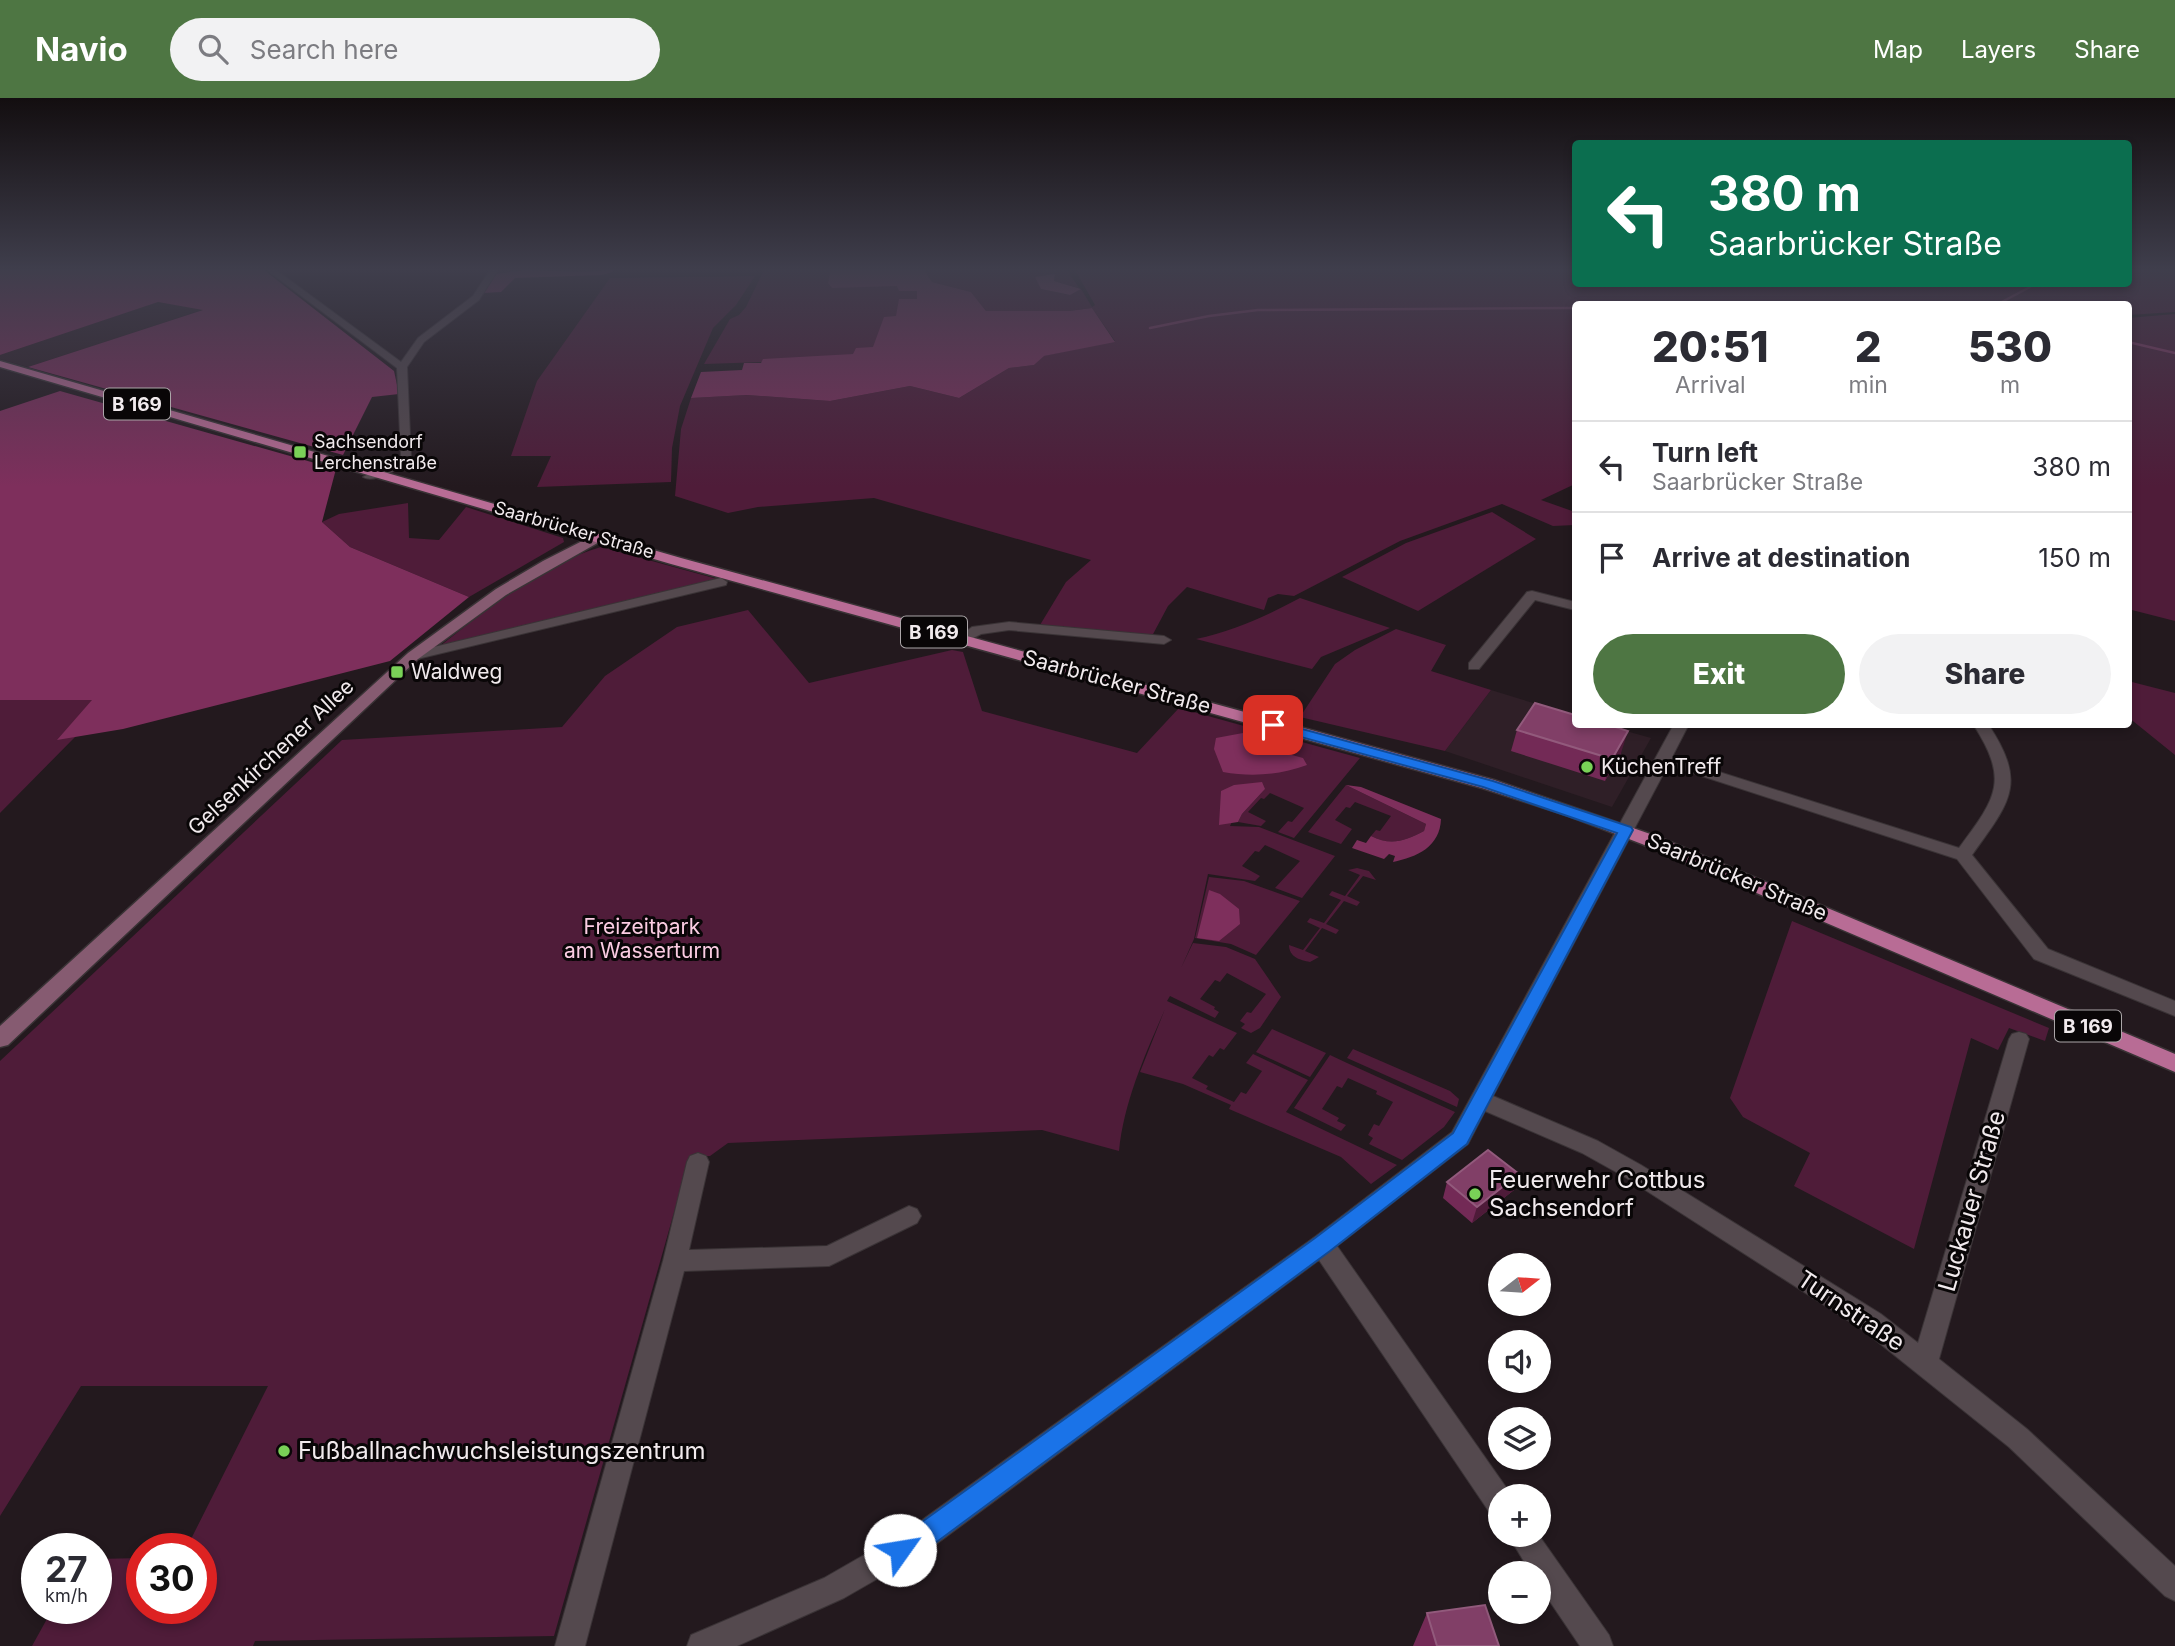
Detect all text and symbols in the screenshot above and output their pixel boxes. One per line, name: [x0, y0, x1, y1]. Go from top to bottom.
search box: [170, 18, 660, 81]
text: Navio: [35, 29, 128, 69]
icon: search: [194, 30, 232, 68]
text: Search here: [250, 34, 398, 65]
text: Map: [1873, 35, 1923, 64]
text: Layers: [1961, 35, 2036, 64]
text: Share: [2074, 35, 2140, 64]
text: 380 m: [1708, 164, 1861, 223]
icon: left: [1593, 168, 1684, 259]
text: Saarbrücker Straße: [1708, 224, 2002, 263]
text: 20:51: [1652, 321, 1769, 372]
text: 2: [1855, 321, 1882, 372]
text: 530: [1968, 321, 2052, 372]
text: Arrival: [1675, 371, 1746, 399]
text: min: [1849, 371, 1888, 399]
text: m: [2000, 371, 2020, 399]
road number: B 169: [104, 388, 170, 420]
place label: Sachsendorf Lerchenstraße: [314, 431, 437, 473]
text: Turn left: [1652, 437, 1758, 468]
marker: Sachsendorf Lerchenstraße: [292, 444, 308, 460]
icon: left: [1593, 448, 1631, 486]
text: 380 m: [2032, 451, 2111, 482]
text: Saarbrücker Straße: [1652, 468, 1863, 496]
street label: Saarbrücker Straße: [492, 497, 656, 562]
icon: arrive: [1593, 539, 1631, 577]
text: Arrive at destination: [1652, 542, 1911, 573]
text: 150 m: [2038, 542, 2111, 573]
road number: B 169: [901, 617, 967, 648]
button: Exit: [1593, 634, 1845, 714]
button: Share: [1859, 634, 2111, 714]
street label: Saarbrücker Straße: [1021, 644, 1213, 719]
place label: Waldweg: [411, 659, 502, 684]
marker: Waldweg: [389, 664, 405, 680]
street label: Gelsenkirchener Allee: [183, 673, 359, 840]
pin: [1243, 695, 1303, 755]
icon: arrive: [1254, 706, 1292, 744]
place label: KüchenTreff: [1601, 754, 1722, 779]
marker: KüchenTreff: [1579, 759, 1595, 775]
street label: Saarbrücker Straße: [1644, 827, 1831, 926]
park label: Freizeitpark am Wasserturm: [564, 914, 720, 963]
road number: B 169: [2055, 1010, 2121, 1042]
street label: Luckauer Straße: [1932, 1107, 2011, 1295]
place label: Feuerwehr Cottbus Sachsendorf: [1489, 1165, 1705, 1222]
marker: Feuerwehr Cottbus Sachsendorf: [1467, 1186, 1483, 1202]
north arrow: [1488, 1253, 1550, 1316]
map controls: [1488, 1253, 1551, 1624]
street label: Turnstraße: [1792, 1264, 1911, 1357]
button: sound: [1488, 1330, 1551, 1393]
button: layers: [1488, 1407, 1551, 1470]
place label: Fußballnachwuchsleistungszentrum: [298, 1436, 705, 1465]
marker: Fußballnachwuchsleistungszentrum: [276, 1443, 292, 1459]
button: +: [1488, 1484, 1551, 1547]
position arrow: [863, 1513, 937, 1587]
speed limit sign: 30: [126, 1533, 217, 1624]
text: 27: [45, 1548, 88, 1590]
button: −: [1488, 1561, 1551, 1624]
text: km/h: [45, 1585, 88, 1606]

